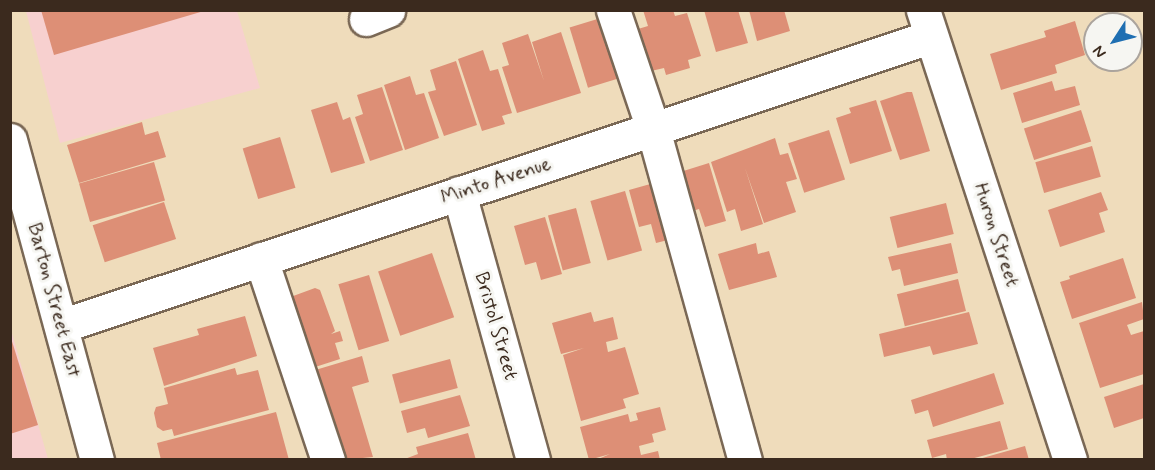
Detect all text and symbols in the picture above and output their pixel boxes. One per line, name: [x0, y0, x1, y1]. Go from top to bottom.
north arrow: [1083, 12, 1143, 72]
text: N: [1088, 41, 1111, 62]
street label: Minto Avenue: [436, 151, 556, 211]
street label: Huron Street: [967, 179, 1025, 291]
street label: Barton Street East: [22, 219, 86, 381]
street label: Bristol Street: [469, 267, 523, 385]

